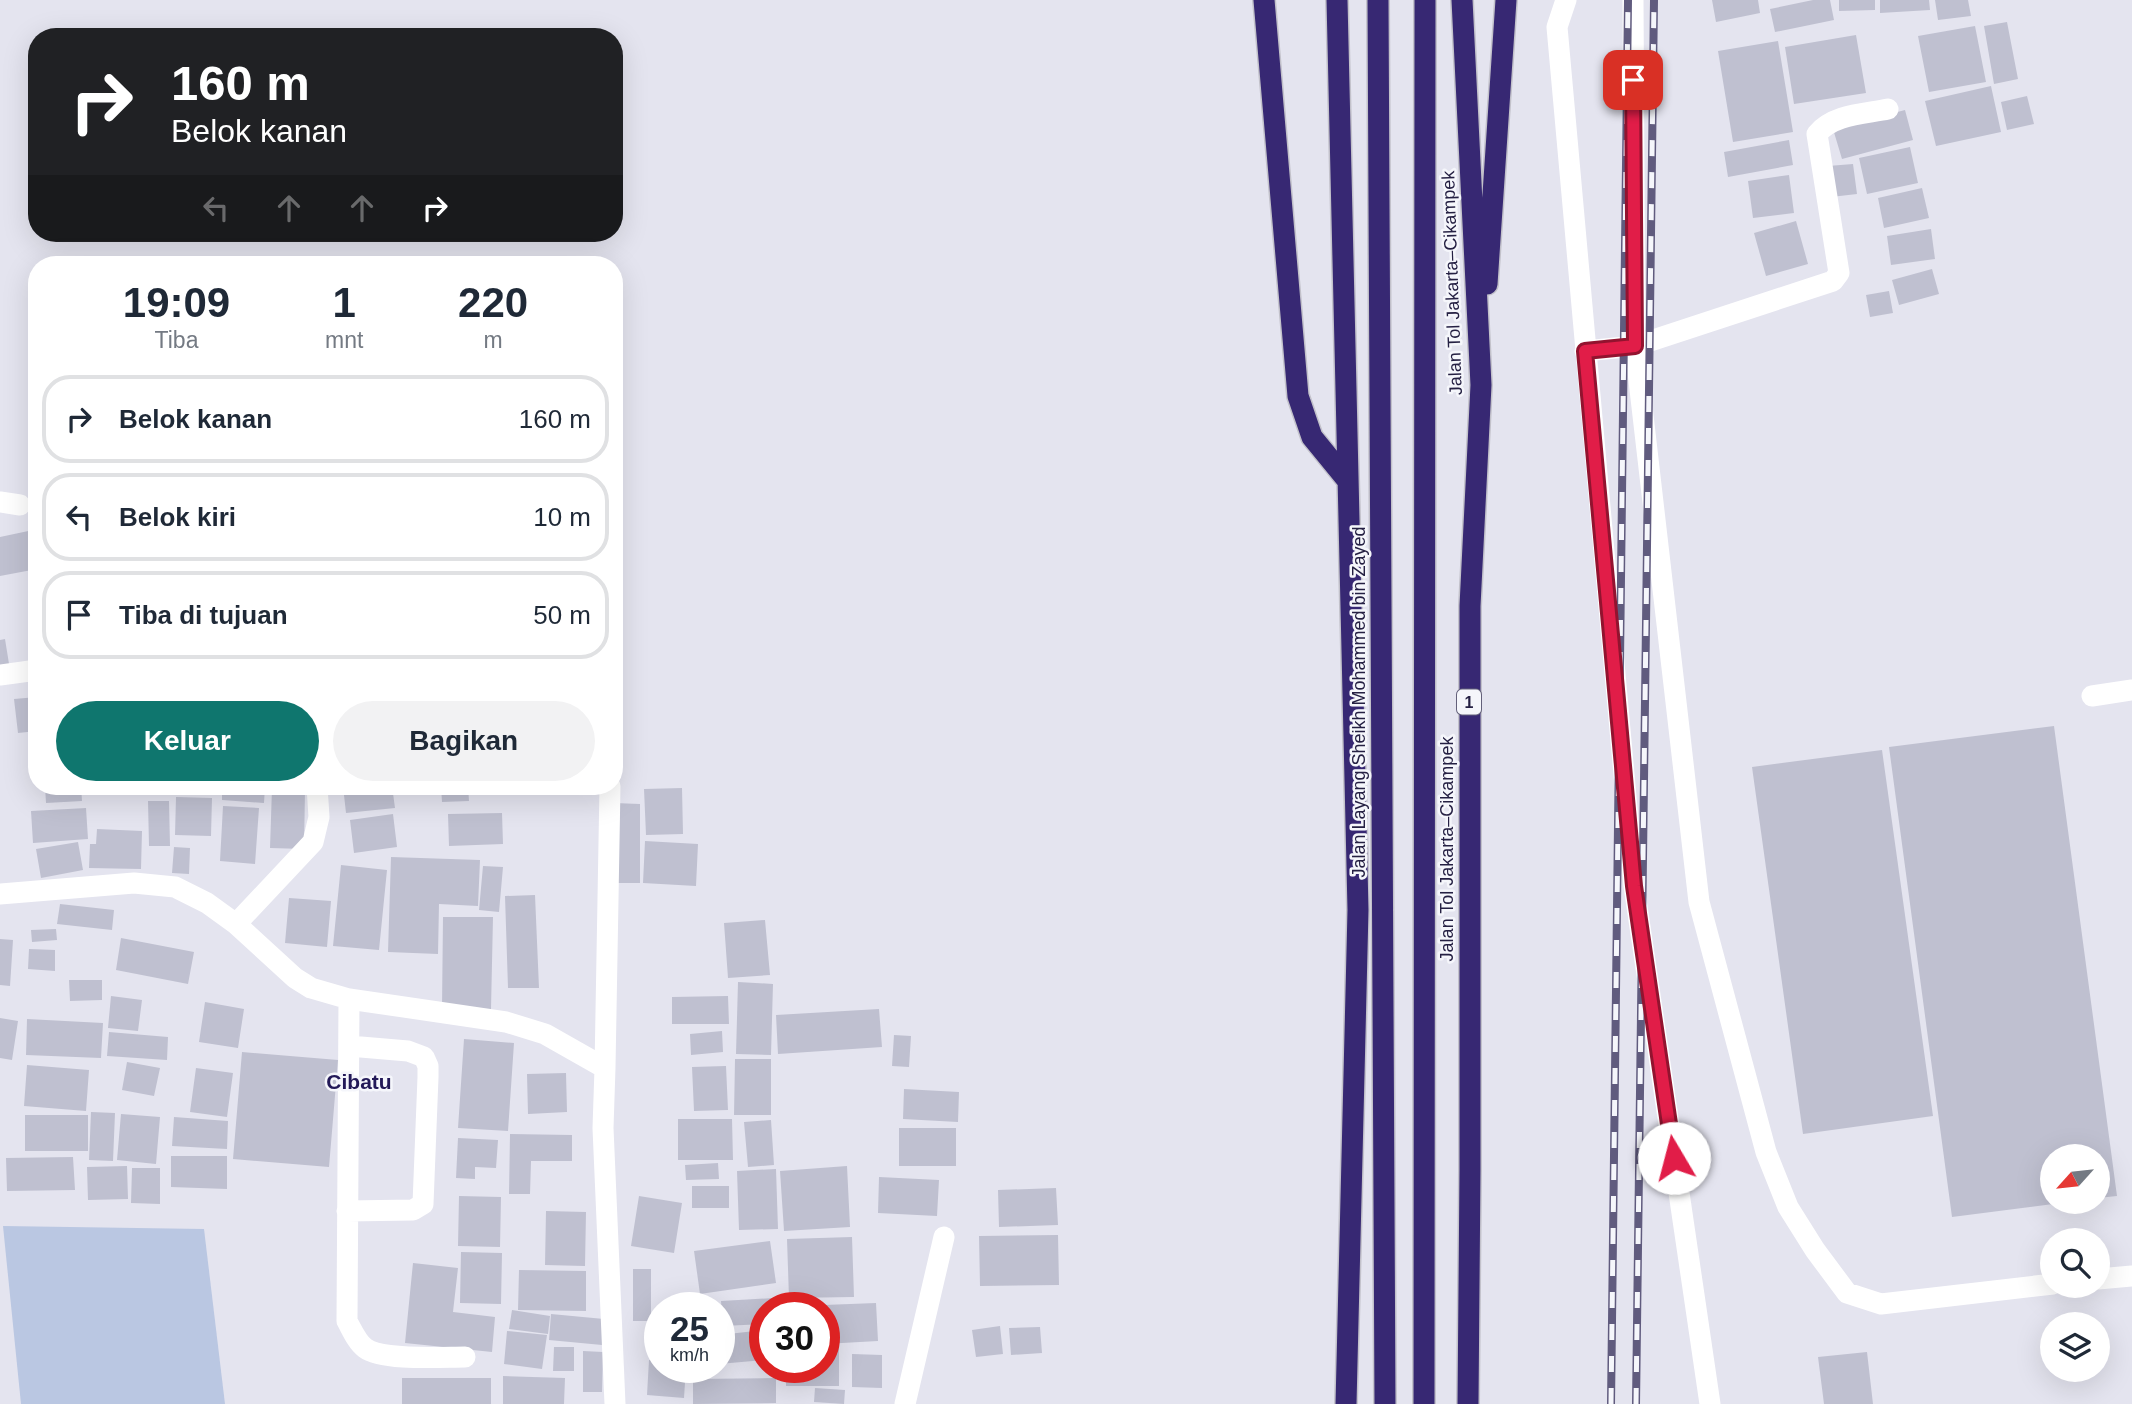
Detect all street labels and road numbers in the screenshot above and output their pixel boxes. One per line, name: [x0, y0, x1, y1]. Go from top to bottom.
street label: Jalan Tol Jakarta–Cikampek: [1438, 169, 1466, 396]
street label: Jalan Layang Sheikh Mohammed bin Zayed: [1349, 526, 1369, 878]
road number: 1: [1457, 690, 1481, 715]
street label: Jalan Tol Jakarta–Cikampek: [1437, 736, 1457, 961]

